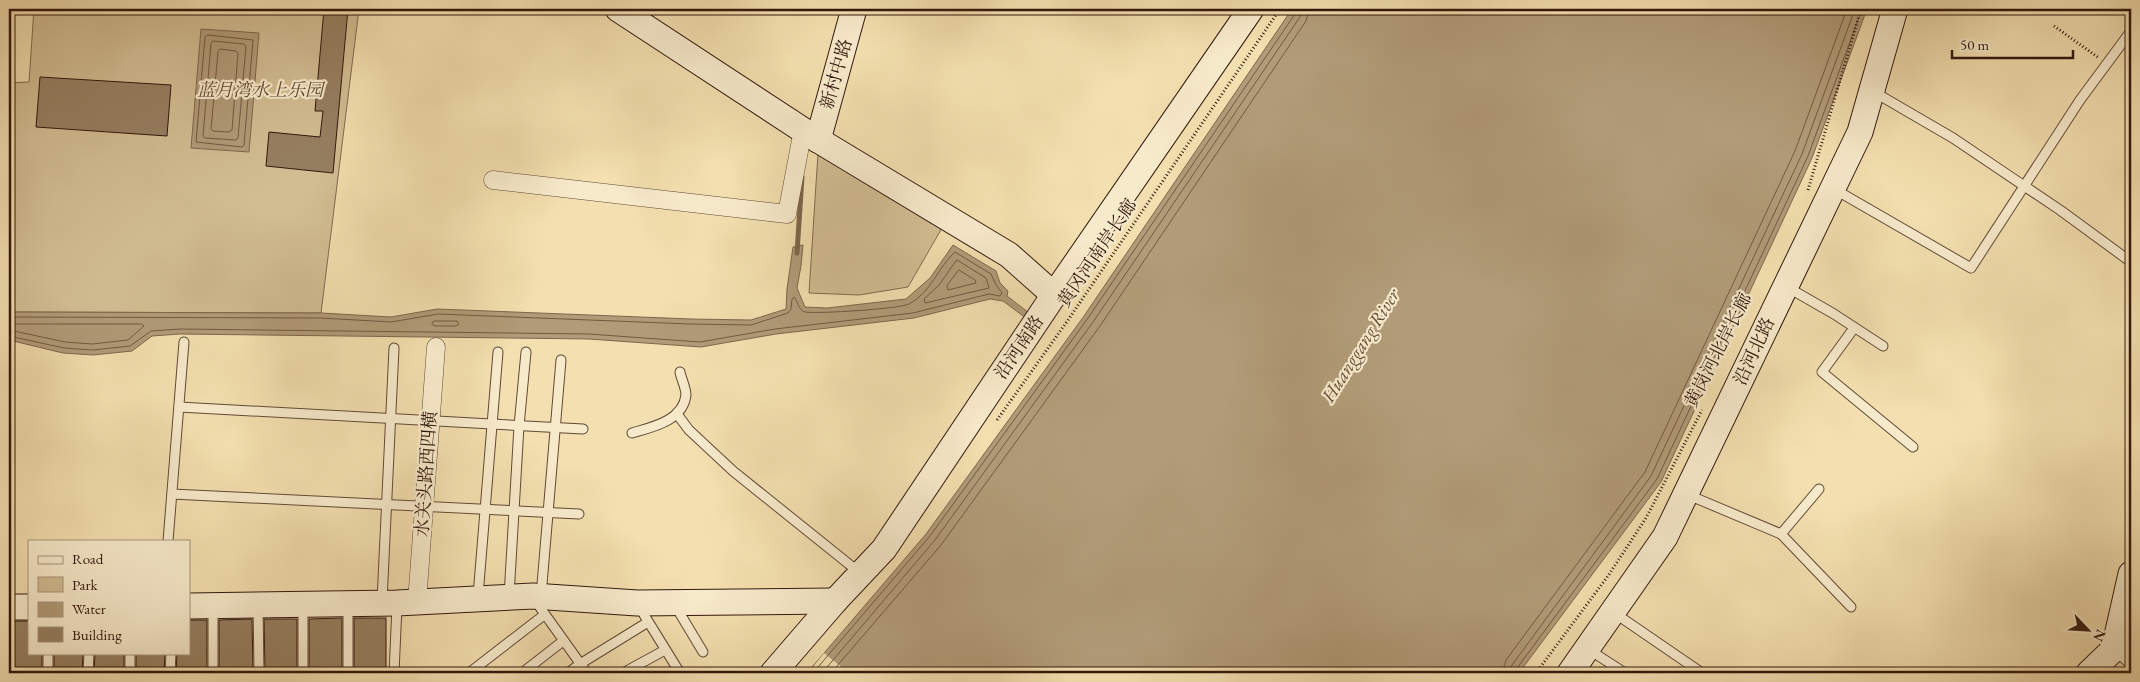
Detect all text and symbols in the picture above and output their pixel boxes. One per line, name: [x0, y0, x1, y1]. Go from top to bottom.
scale bar: [1952, 28, 2074, 60]
text: 50 m: [1960, 35, 1989, 54]
street label: 新村中路: [815, 36, 856, 112]
park label: 蓝月湾水上乐园: [197, 78, 326, 101]
street label: 黄冈河南岸长廊: [1052, 194, 1141, 311]
water label: Huanggang River: [1315, 283, 1406, 407]
street label: 黄岗河北岸长廊: [1679, 288, 1756, 411]
street label: 沿河南路: [989, 310, 1048, 383]
street label: 沿河北路: [1728, 313, 1779, 388]
street label: 水关头路西四横: [410, 410, 441, 538]
legend: [28, 540, 190, 654]
text: Road: [72, 549, 104, 568]
text: Park: [72, 575, 99, 594]
text: Water: [72, 599, 106, 618]
north arrow: [2062, 604, 2112, 654]
text: Building: [72, 625, 122, 644]
text: N: [2089, 627, 2110, 645]

